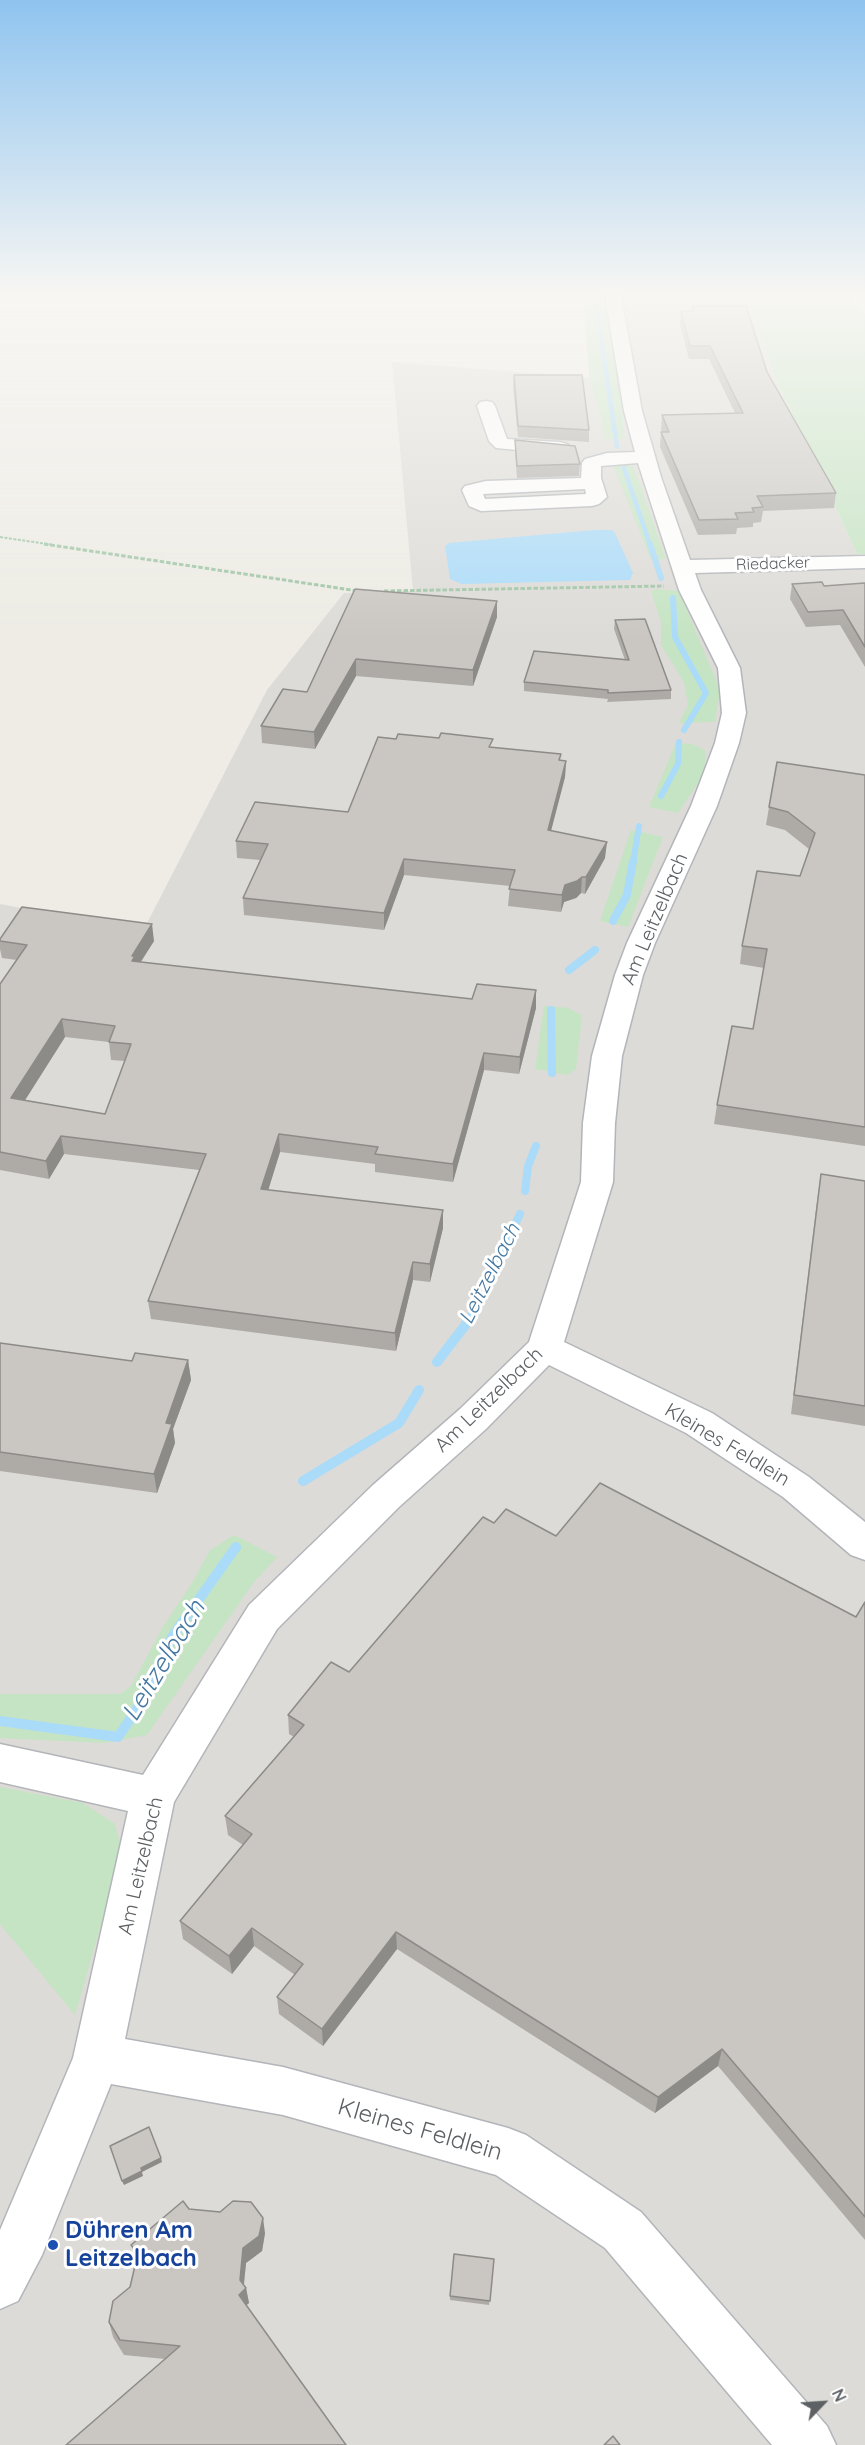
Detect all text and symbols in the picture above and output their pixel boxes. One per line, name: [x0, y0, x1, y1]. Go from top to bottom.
street label: Riedacker: [736, 553, 810, 575]
street label: Am Leitzelbach: [616, 849, 694, 989]
water label: Leitzelbach: [454, 1220, 526, 1328]
street label: Am Leitzelbach: [430, 1342, 548, 1458]
street label: Kleines Feldlein: [660, 1398, 794, 1492]
water label: Leitzelbach: [116, 1595, 212, 1727]
street label: Am Leitzelbach: [113, 1795, 169, 1937]
street label: Kleines Feldlein: [334, 2093, 506, 2167]
place label: Dühren Am Leitzelbach: [65, 2217, 197, 2273]
marker: Dühren Am Leitzelbach: [46, 2238, 60, 2252]
north arrow: [793, 2373, 853, 2433]
text: N: [828, 2386, 851, 2405]

